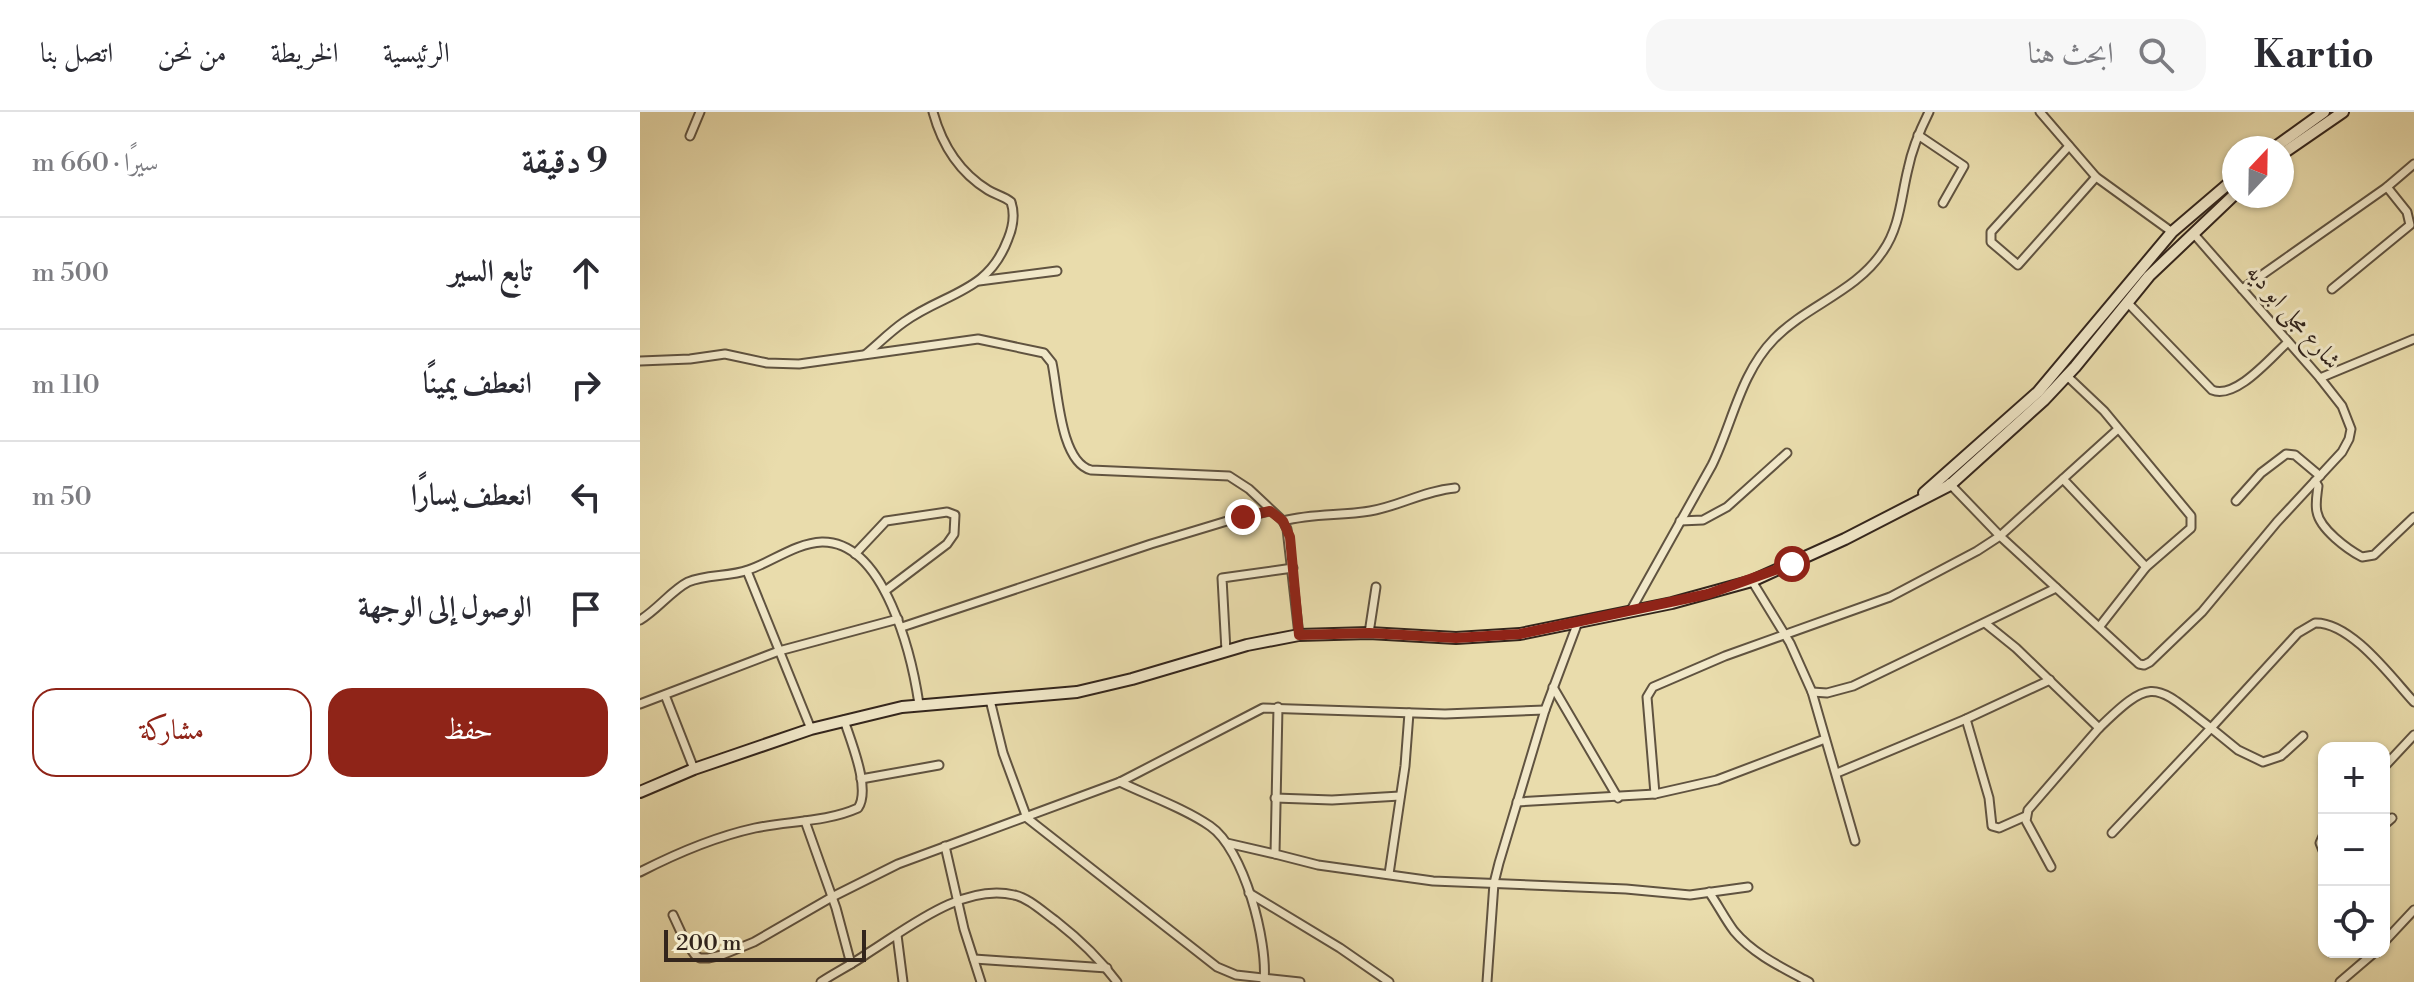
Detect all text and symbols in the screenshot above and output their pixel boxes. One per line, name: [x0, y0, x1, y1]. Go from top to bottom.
search box: [1646, 19, 2206, 91]
text: Kartio: [2254, 32, 2374, 79]
icon: search: [2134, 33, 2178, 77]
text: ابحث هنا: [2028, 35, 2114, 73]
text: اتصل بنا: [40, 36, 113, 71]
text: من نحن: [157, 36, 227, 71]
text: الخريطة: [271, 36, 339, 71]
text: الرئيسية: [383, 36, 450, 71]
north arrow: [2222, 136, 2294, 208]
text: 9 دقيقة: [522, 141, 608, 183]
text: سيرًا · 660 m: [32, 147, 159, 179]
icon: ahead: [564, 251, 608, 295]
text: تابع السير: [449, 253, 532, 291]
text: 500 m: [32, 257, 109, 289]
street label: شارع مجلى ابو ديه: [2236, 258, 2347, 378]
icon: right: [564, 363, 608, 407]
text: انعطف يمينًا: [423, 365, 532, 403]
text: 110 m: [32, 369, 100, 401]
icon: left: [564, 475, 608, 519]
text: انعطف يسارًا: [411, 477, 532, 515]
text: 50 m: [32, 481, 92, 513]
route end: [1225, 499, 1261, 535]
route start: [1774, 546, 1810, 582]
icon: arrive: [564, 587, 608, 631]
text: الوصول إلى الوجهة: [358, 589, 532, 627]
button: مشاركة: [32, 688, 312, 777]
button: حفظ: [328, 688, 608, 777]
map controls: [2318, 742, 2390, 958]
button: +: [2318, 742, 2390, 814]
button: −: [2318, 814, 2390, 886]
button: locate: [2318, 886, 2390, 958]
scale bar: [664, 926, 866, 962]
text: 200 m: [676, 930, 742, 957]

